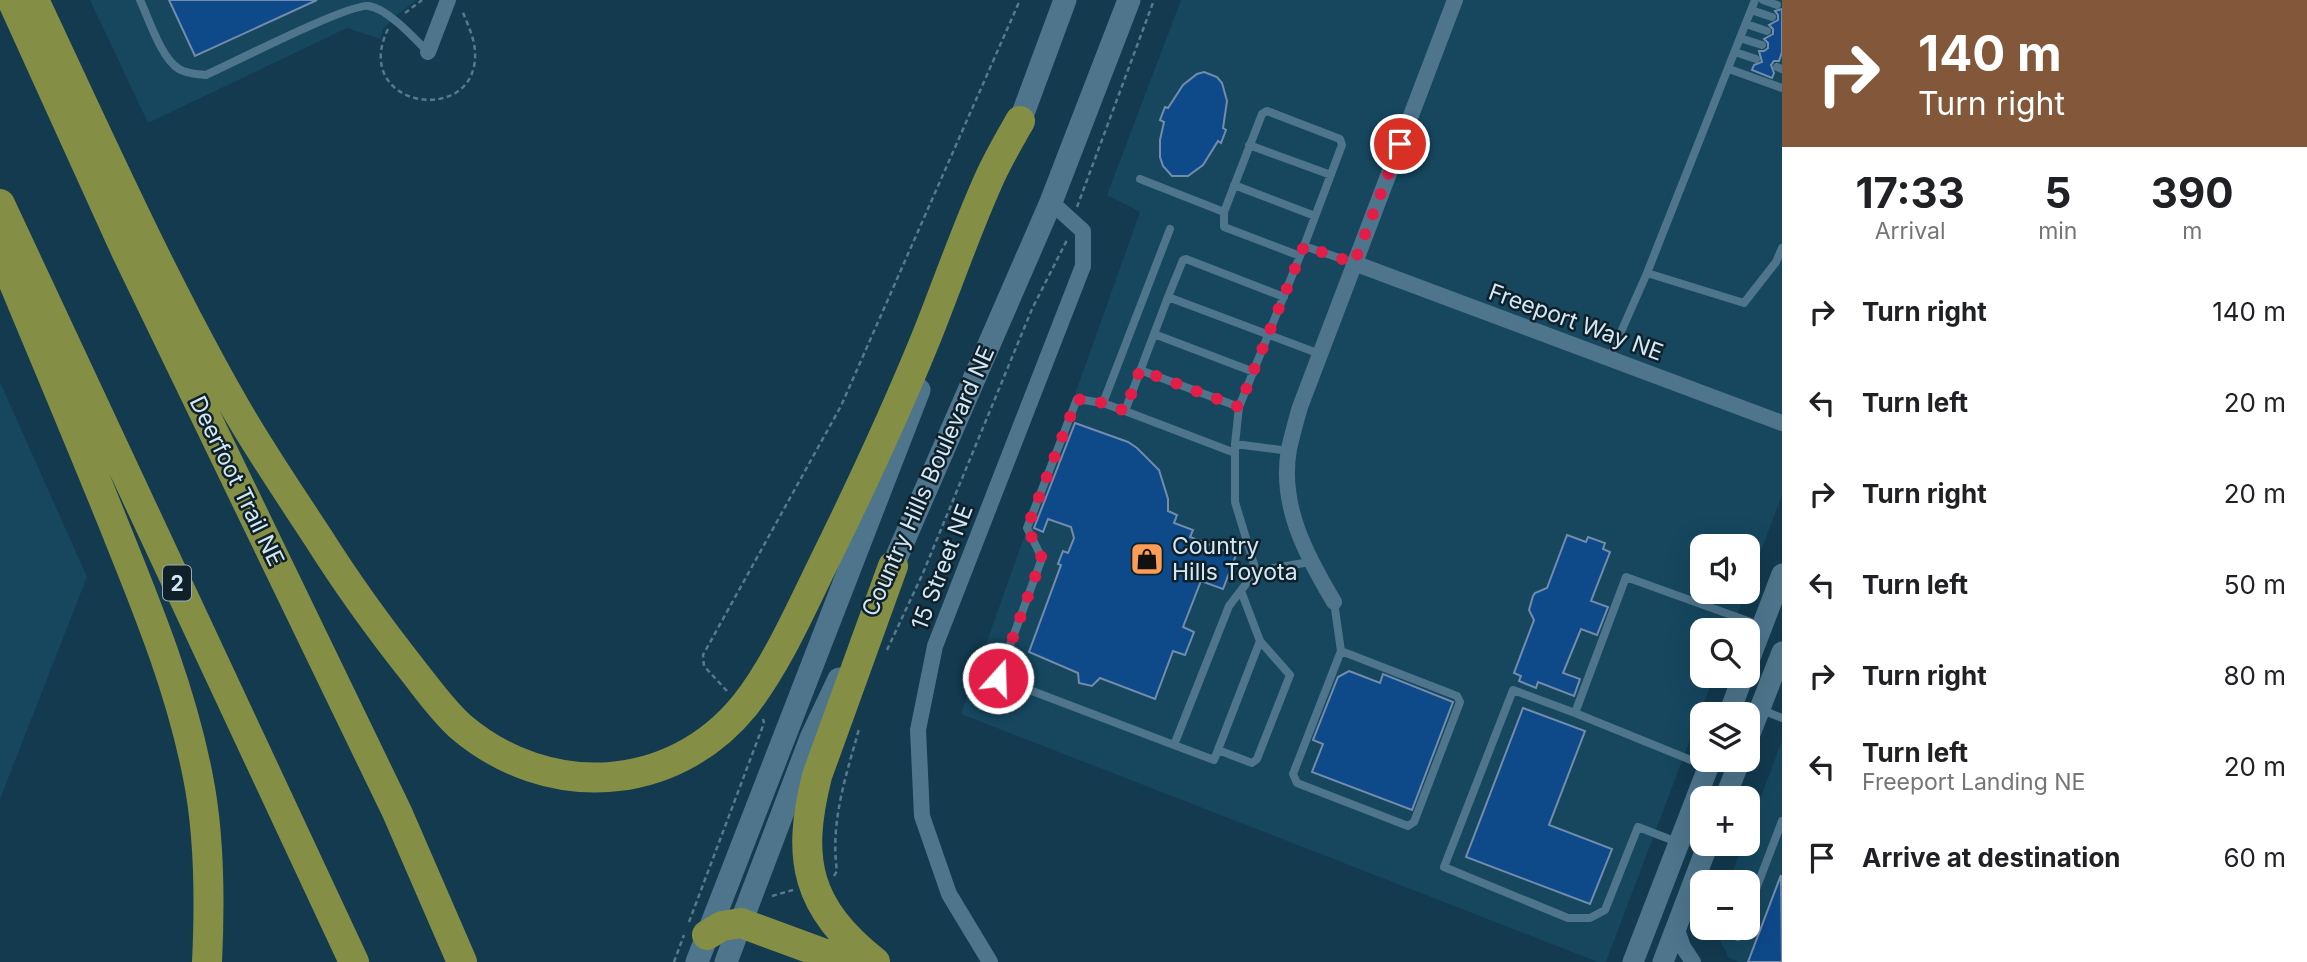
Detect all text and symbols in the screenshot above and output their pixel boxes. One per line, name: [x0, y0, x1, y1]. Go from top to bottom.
text: 140 m: [1918, 24, 2062, 83]
icon: right: [1803, 28, 1894, 119]
text: Turn right: [1918, 84, 2065, 123]
pin: [1370, 114, 1430, 174]
icon: arrive: [1381, 125, 1419, 163]
text: 17:33: [1855, 167, 1965, 218]
text: 5: [2044, 167, 2071, 218]
text: 390: [2151, 167, 2234, 218]
text: Arrival: [1875, 217, 1945, 245]
text: min: [2038, 217, 2077, 245]
text: m: [2182, 217, 2202, 245]
street label: Freeport Way NE: [1485, 277, 1667, 367]
icon: right: [1803, 293, 1841, 331]
text: Turn right: [1862, 296, 1987, 327]
text: 140 m: [2212, 296, 2286, 327]
street label: Country Hills Boulevard NE: [856, 342, 1000, 620]
icon: left: [1803, 384, 1841, 422]
text: Turn left: [1862, 387, 1968, 418]
text: 20 m: [2224, 387, 2286, 418]
street label: Deerfoot Trail NE: [184, 391, 290, 571]
icon: right: [1803, 475, 1841, 513]
text: Turn right: [1862, 478, 1987, 509]
text: 20 m: [2224, 478, 2286, 509]
street label: 15 Street NE: [905, 500, 979, 634]
place label: Country Hills Toyota: [1172, 532, 1298, 586]
map controls: [1690, 534, 1760, 940]
button: sound: [1690, 534, 1760, 604]
shop icon: Country Hills Toyota: [1128, 540, 1166, 578]
road number: 2: [163, 566, 191, 600]
icon: left: [1803, 566, 1841, 604]
text: Turn left: [1862, 569, 1968, 600]
text: 50 m: [2224, 569, 2286, 600]
button: search: [1690, 618, 1760, 688]
position arrow: [961, 641, 1035, 715]
icon: right: [1803, 657, 1841, 695]
text: Turn right: [1862, 660, 1987, 691]
text: 80 m: [2223, 660, 2286, 691]
button: layers: [1690, 702, 1760, 772]
text: Turn left: [1862, 737, 1968, 768]
icon: left: [1803, 748, 1841, 786]
text: 20 m: [2224, 751, 2286, 782]
text: Freeport Landing NE: [1862, 768, 2085, 796]
button: +: [1690, 786, 1760, 856]
icon: arrive: [1803, 839, 1841, 877]
text: Arrive at destination: [1862, 842, 2121, 873]
text: 60 m: [2223, 842, 2286, 873]
button: −: [1690, 870, 1760, 940]

